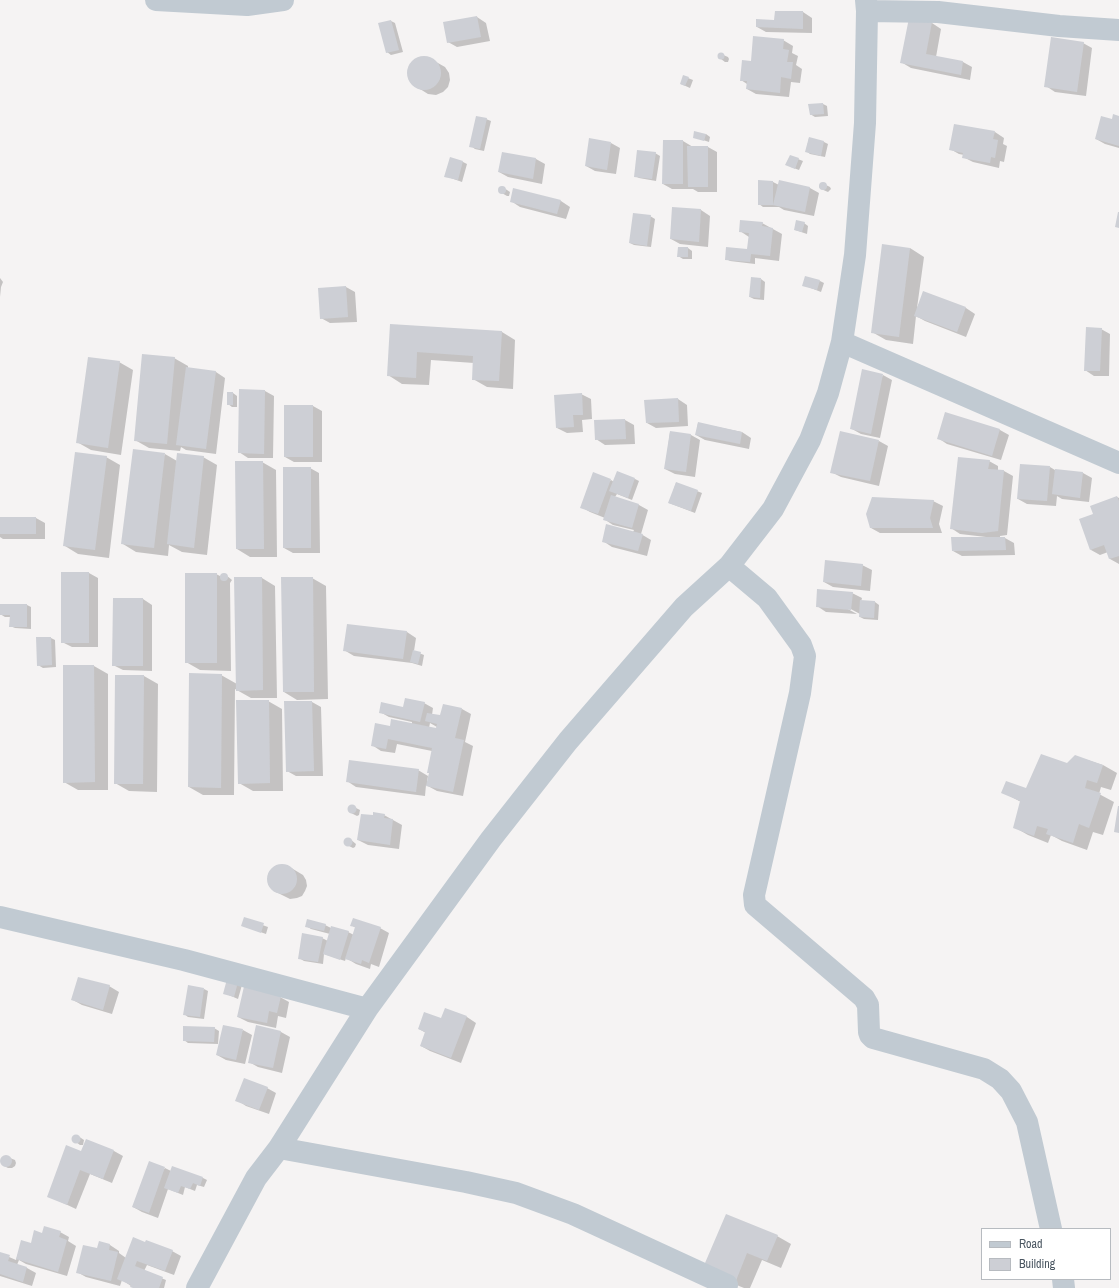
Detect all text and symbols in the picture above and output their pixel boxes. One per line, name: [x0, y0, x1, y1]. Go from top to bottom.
legend: [981, 1228, 1111, 1280]
text: Road: [1019, 1236, 1043, 1252]
text: Building: [1019, 1256, 1055, 1272]

